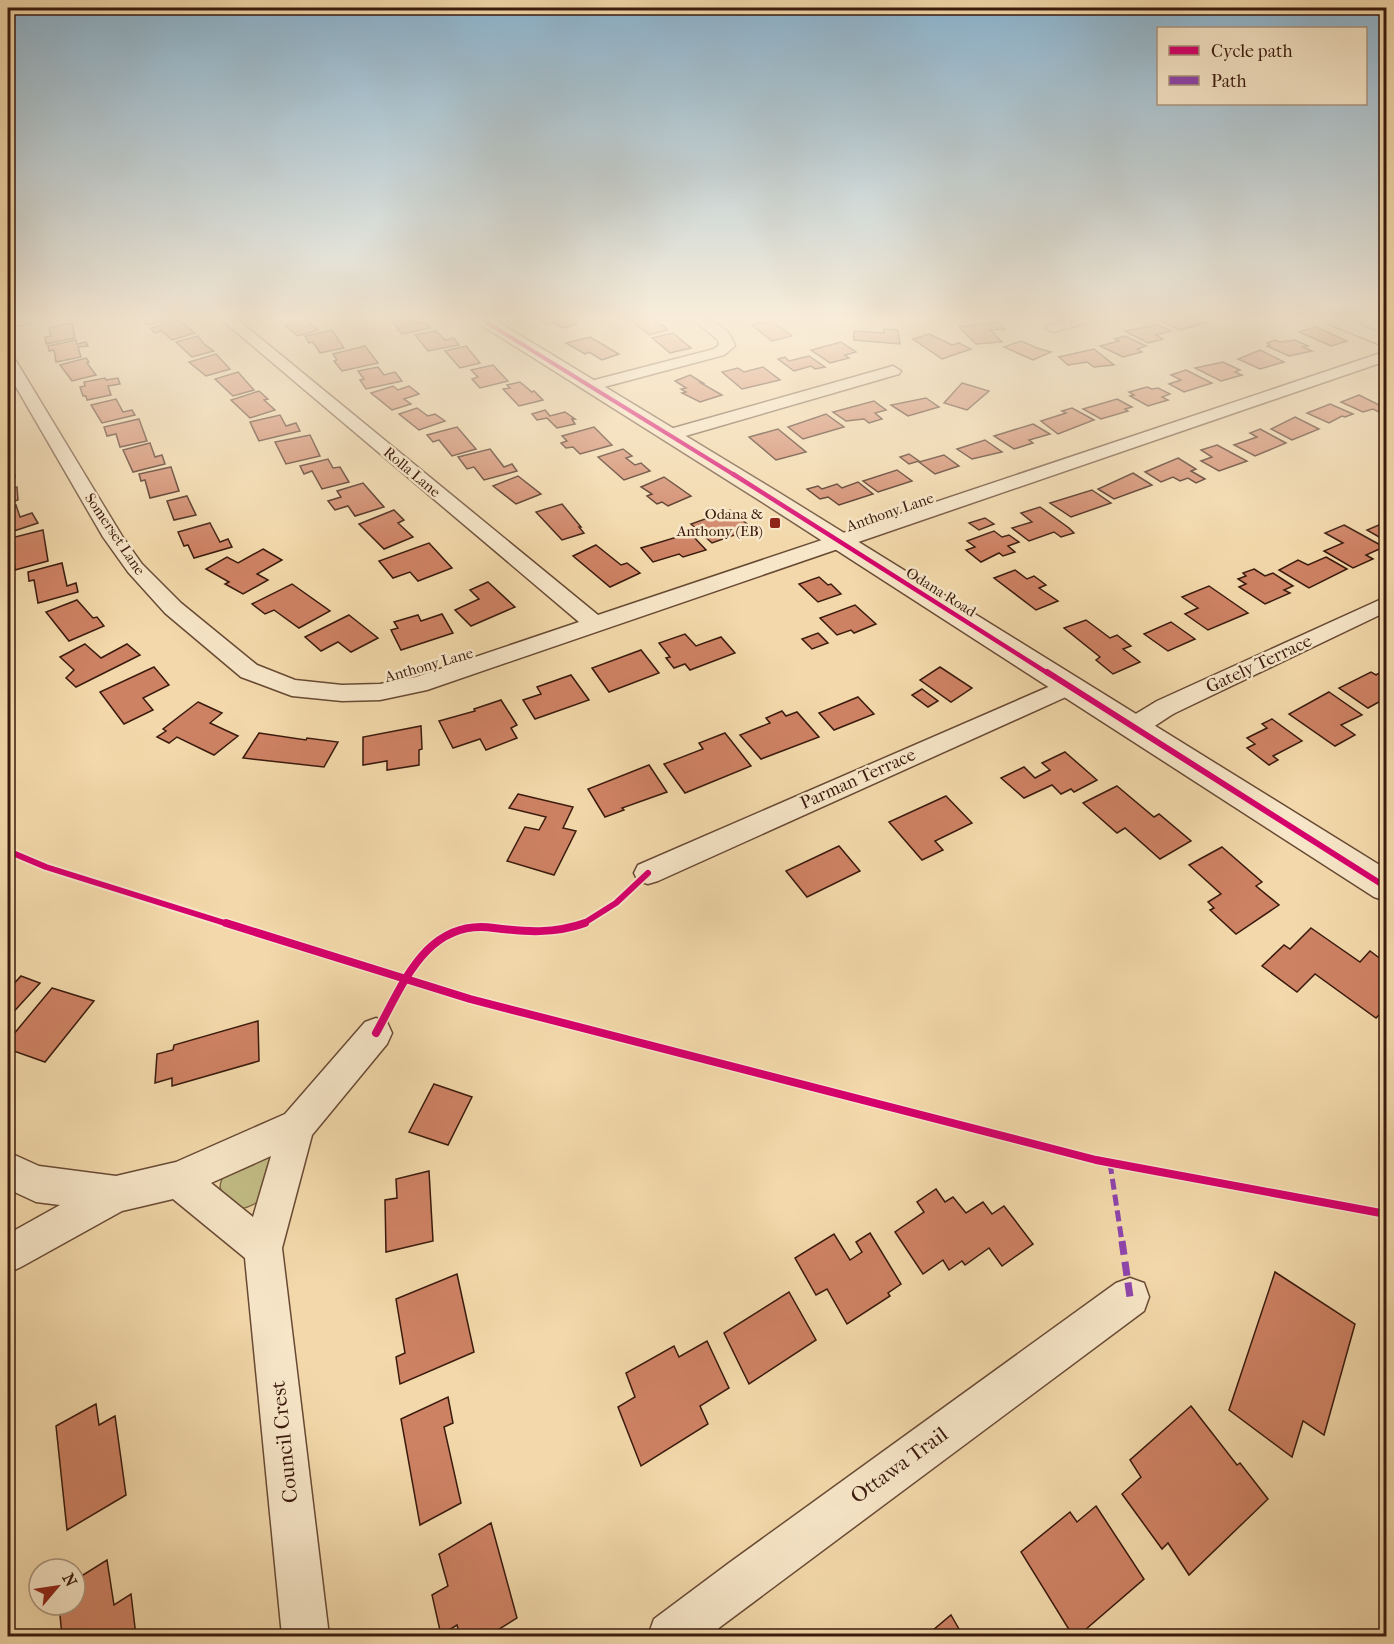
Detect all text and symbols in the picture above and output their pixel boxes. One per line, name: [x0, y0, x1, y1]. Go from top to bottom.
legend: [1157, 27, 1367, 105]
text: Cycle path: [1211, 41, 1292, 62]
text: Path: [1211, 71, 1247, 92]
street label: Rolla Lane: [380, 443, 445, 501]
street label: Anthony Lane: [843, 488, 937, 536]
street label: Somerset Lane: [81, 490, 149, 579]
place label: Odana & Anthony (EB): [676, 505, 763, 540]
marker: Odana & Anthony (EB): [768, 516, 782, 530]
street label: Odana Road: [903, 563, 980, 621]
street label: Gately Terrace: [1203, 630, 1315, 698]
street label: Anthony Lane: [382, 644, 476, 686]
street label: Parman Terrace: [797, 744, 919, 814]
street label: Council Crest: [266, 1379, 302, 1504]
street label: Ottawa Trail: [846, 1422, 952, 1508]
north arrow: [27, 1557, 87, 1617]
text: N: [58, 1570, 81, 1591]

